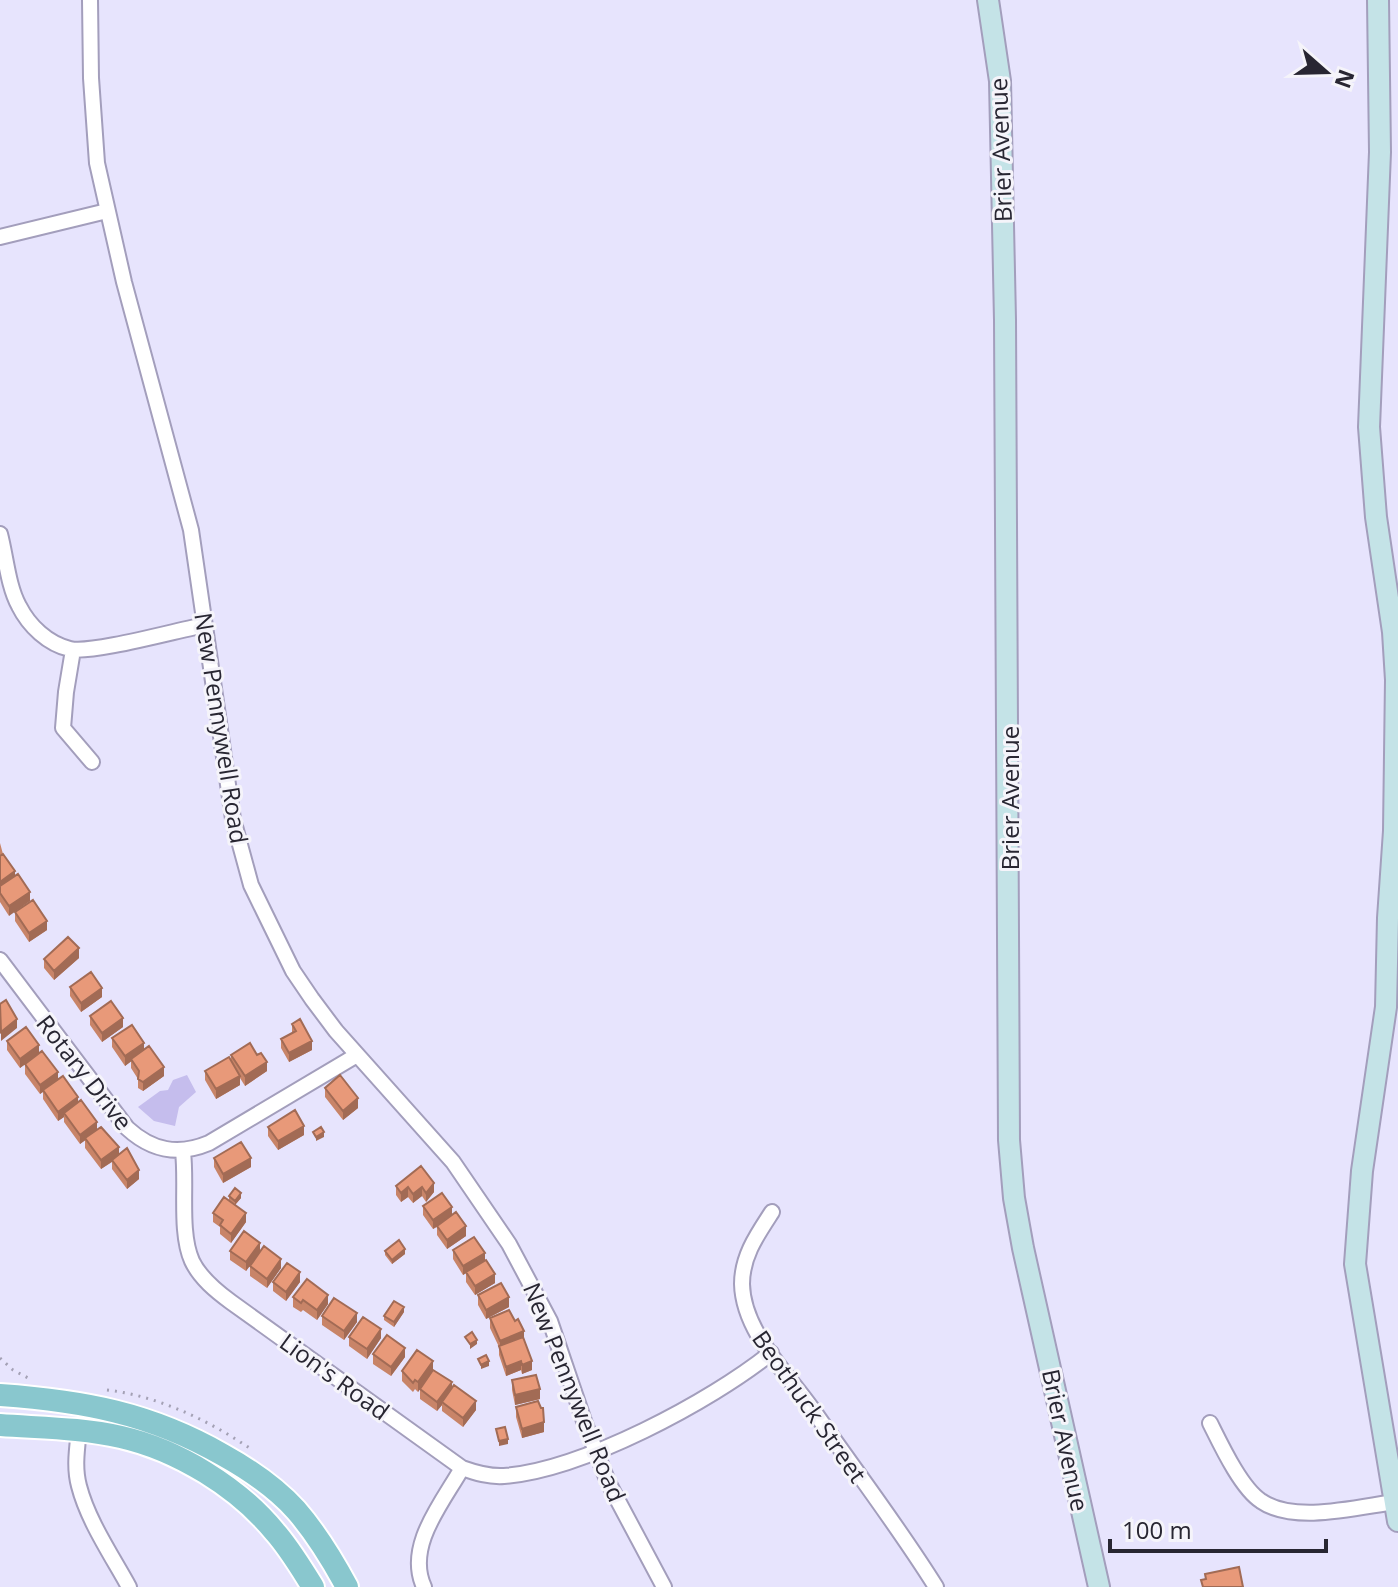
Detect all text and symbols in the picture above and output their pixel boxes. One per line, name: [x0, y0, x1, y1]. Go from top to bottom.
north arrow: [1286, 32, 1366, 112]
text: N: [1329, 66, 1363, 93]
street label: Brier Avenue: [981, 77, 1019, 223]
street label: New Pennywell Road: [187, 610, 257, 846]
street label: Brier Avenue: [993, 726, 1026, 870]
street label: Rotary Drive: [30, 1007, 140, 1137]
street label: New Pennywell Road: [516, 1278, 634, 1506]
street label: Beothuck Street: [745, 1323, 875, 1489]
street label: Lion's Road: [274, 1325, 396, 1427]
street label: Brier Avenue: [1035, 1366, 1097, 1514]
scale bar: [1110, 1503, 1326, 1553]
text: 100 m: [1122, 1513, 1192, 1546]

